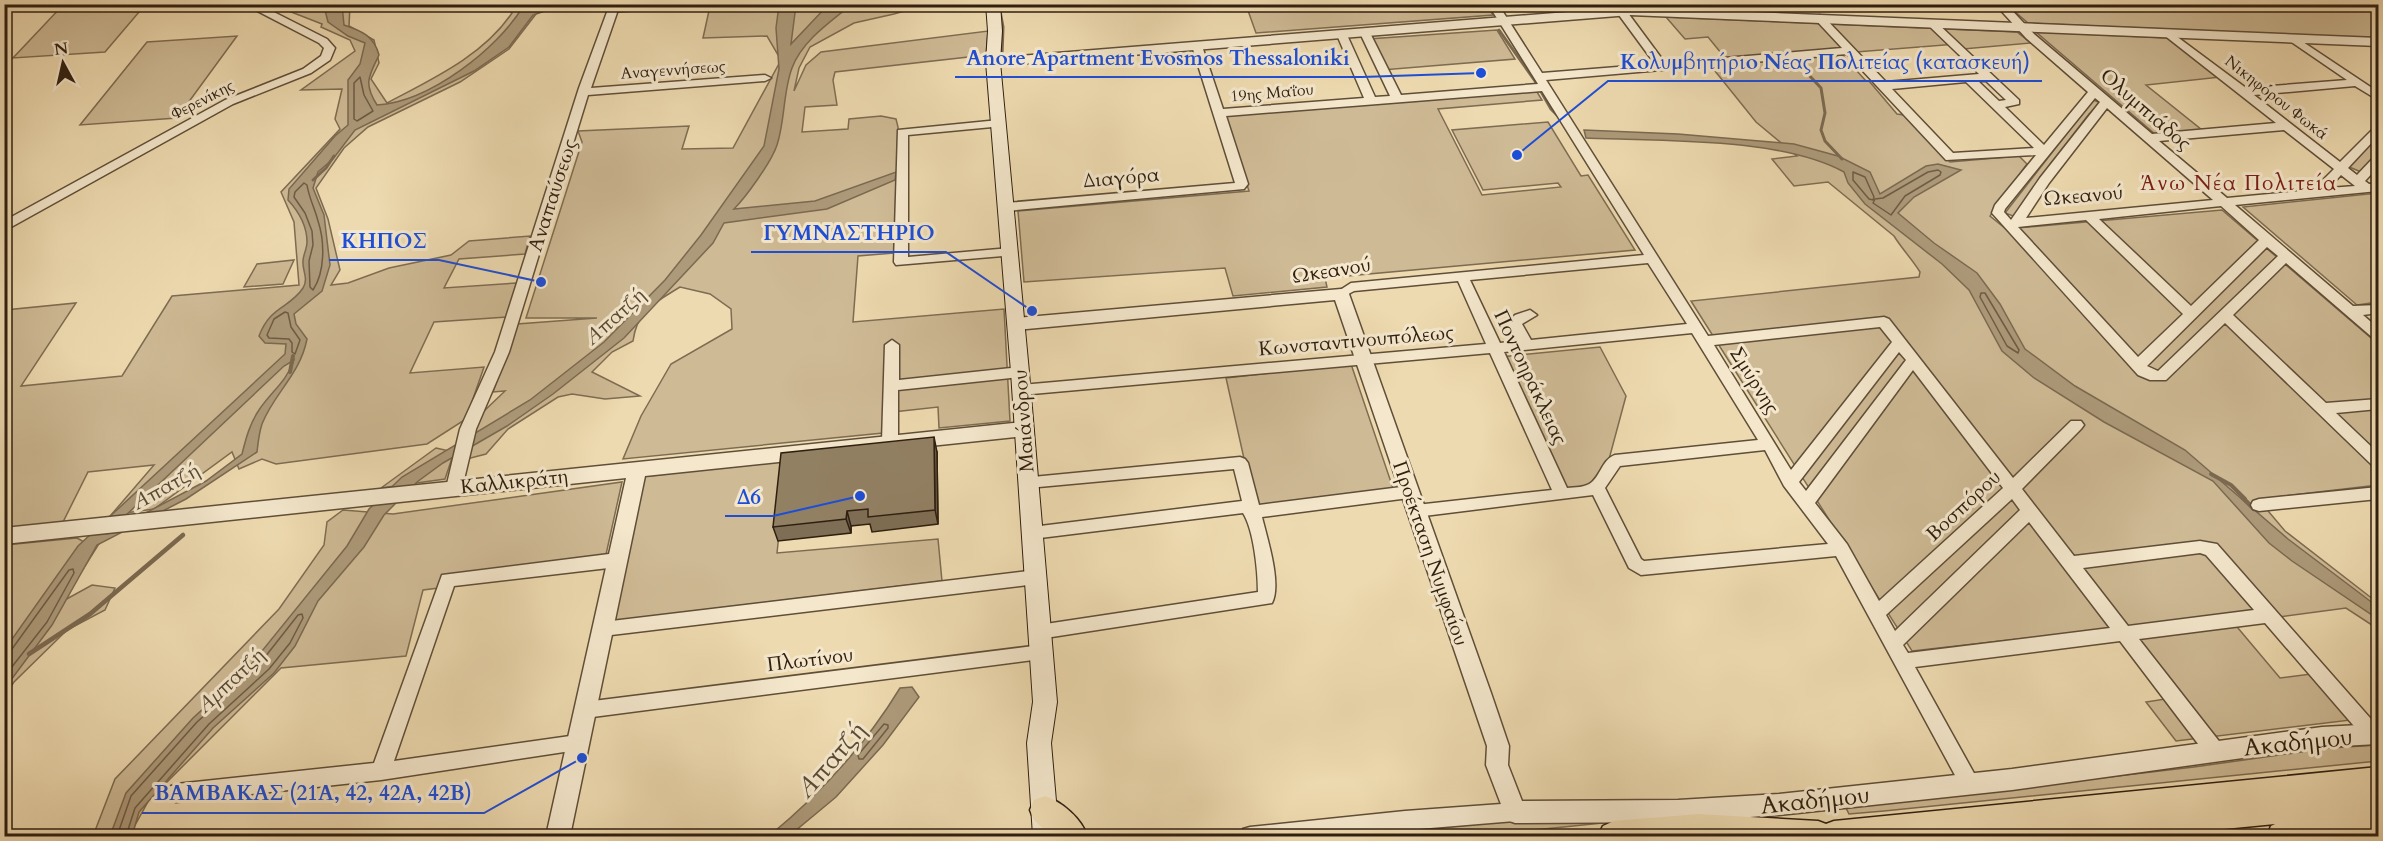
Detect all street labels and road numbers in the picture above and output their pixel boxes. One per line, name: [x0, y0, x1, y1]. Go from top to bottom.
street label: Νικηφόρου Φωκά: [2220, 50, 2333, 145]
street label: Αναγεννήσεως: [620, 55, 726, 85]
street label: Ολυμπιάδος: [2094, 62, 2197, 157]
street label: Φερενίκης: [167, 75, 238, 125]
street label: 19ης Μαΐου: [1229, 78, 1315, 108]
street label: Αναπαύσεως: [522, 135, 583, 255]
street label: Διαγόρα: [1082, 161, 1160, 194]
street label: Ωκεανού: [2042, 179, 2124, 212]
street label: Ωκεανού: [1290, 251, 1373, 290]
street label: Ποντοηράκλειας: [1487, 305, 1574, 449]
street label: Κωνσταντινουπόλεως: [1257, 318, 1455, 362]
street label: Σμύρνης: [1723, 342, 1786, 419]
street label: Μαιάνδρου: [1006, 369, 1041, 473]
street label: Προέκταση Νυμφαίου: [1386, 457, 1475, 649]
street label: Καλλικράτη: [459, 462, 569, 501]
street label: Βοσπόρου: [1920, 464, 2007, 547]
street label: Πλωτίνου: [765, 641, 855, 678]
street label: Ακαδήμου: [2242, 720, 2354, 765]
street label: Ακαδήμου: [1759, 778, 1871, 823]

